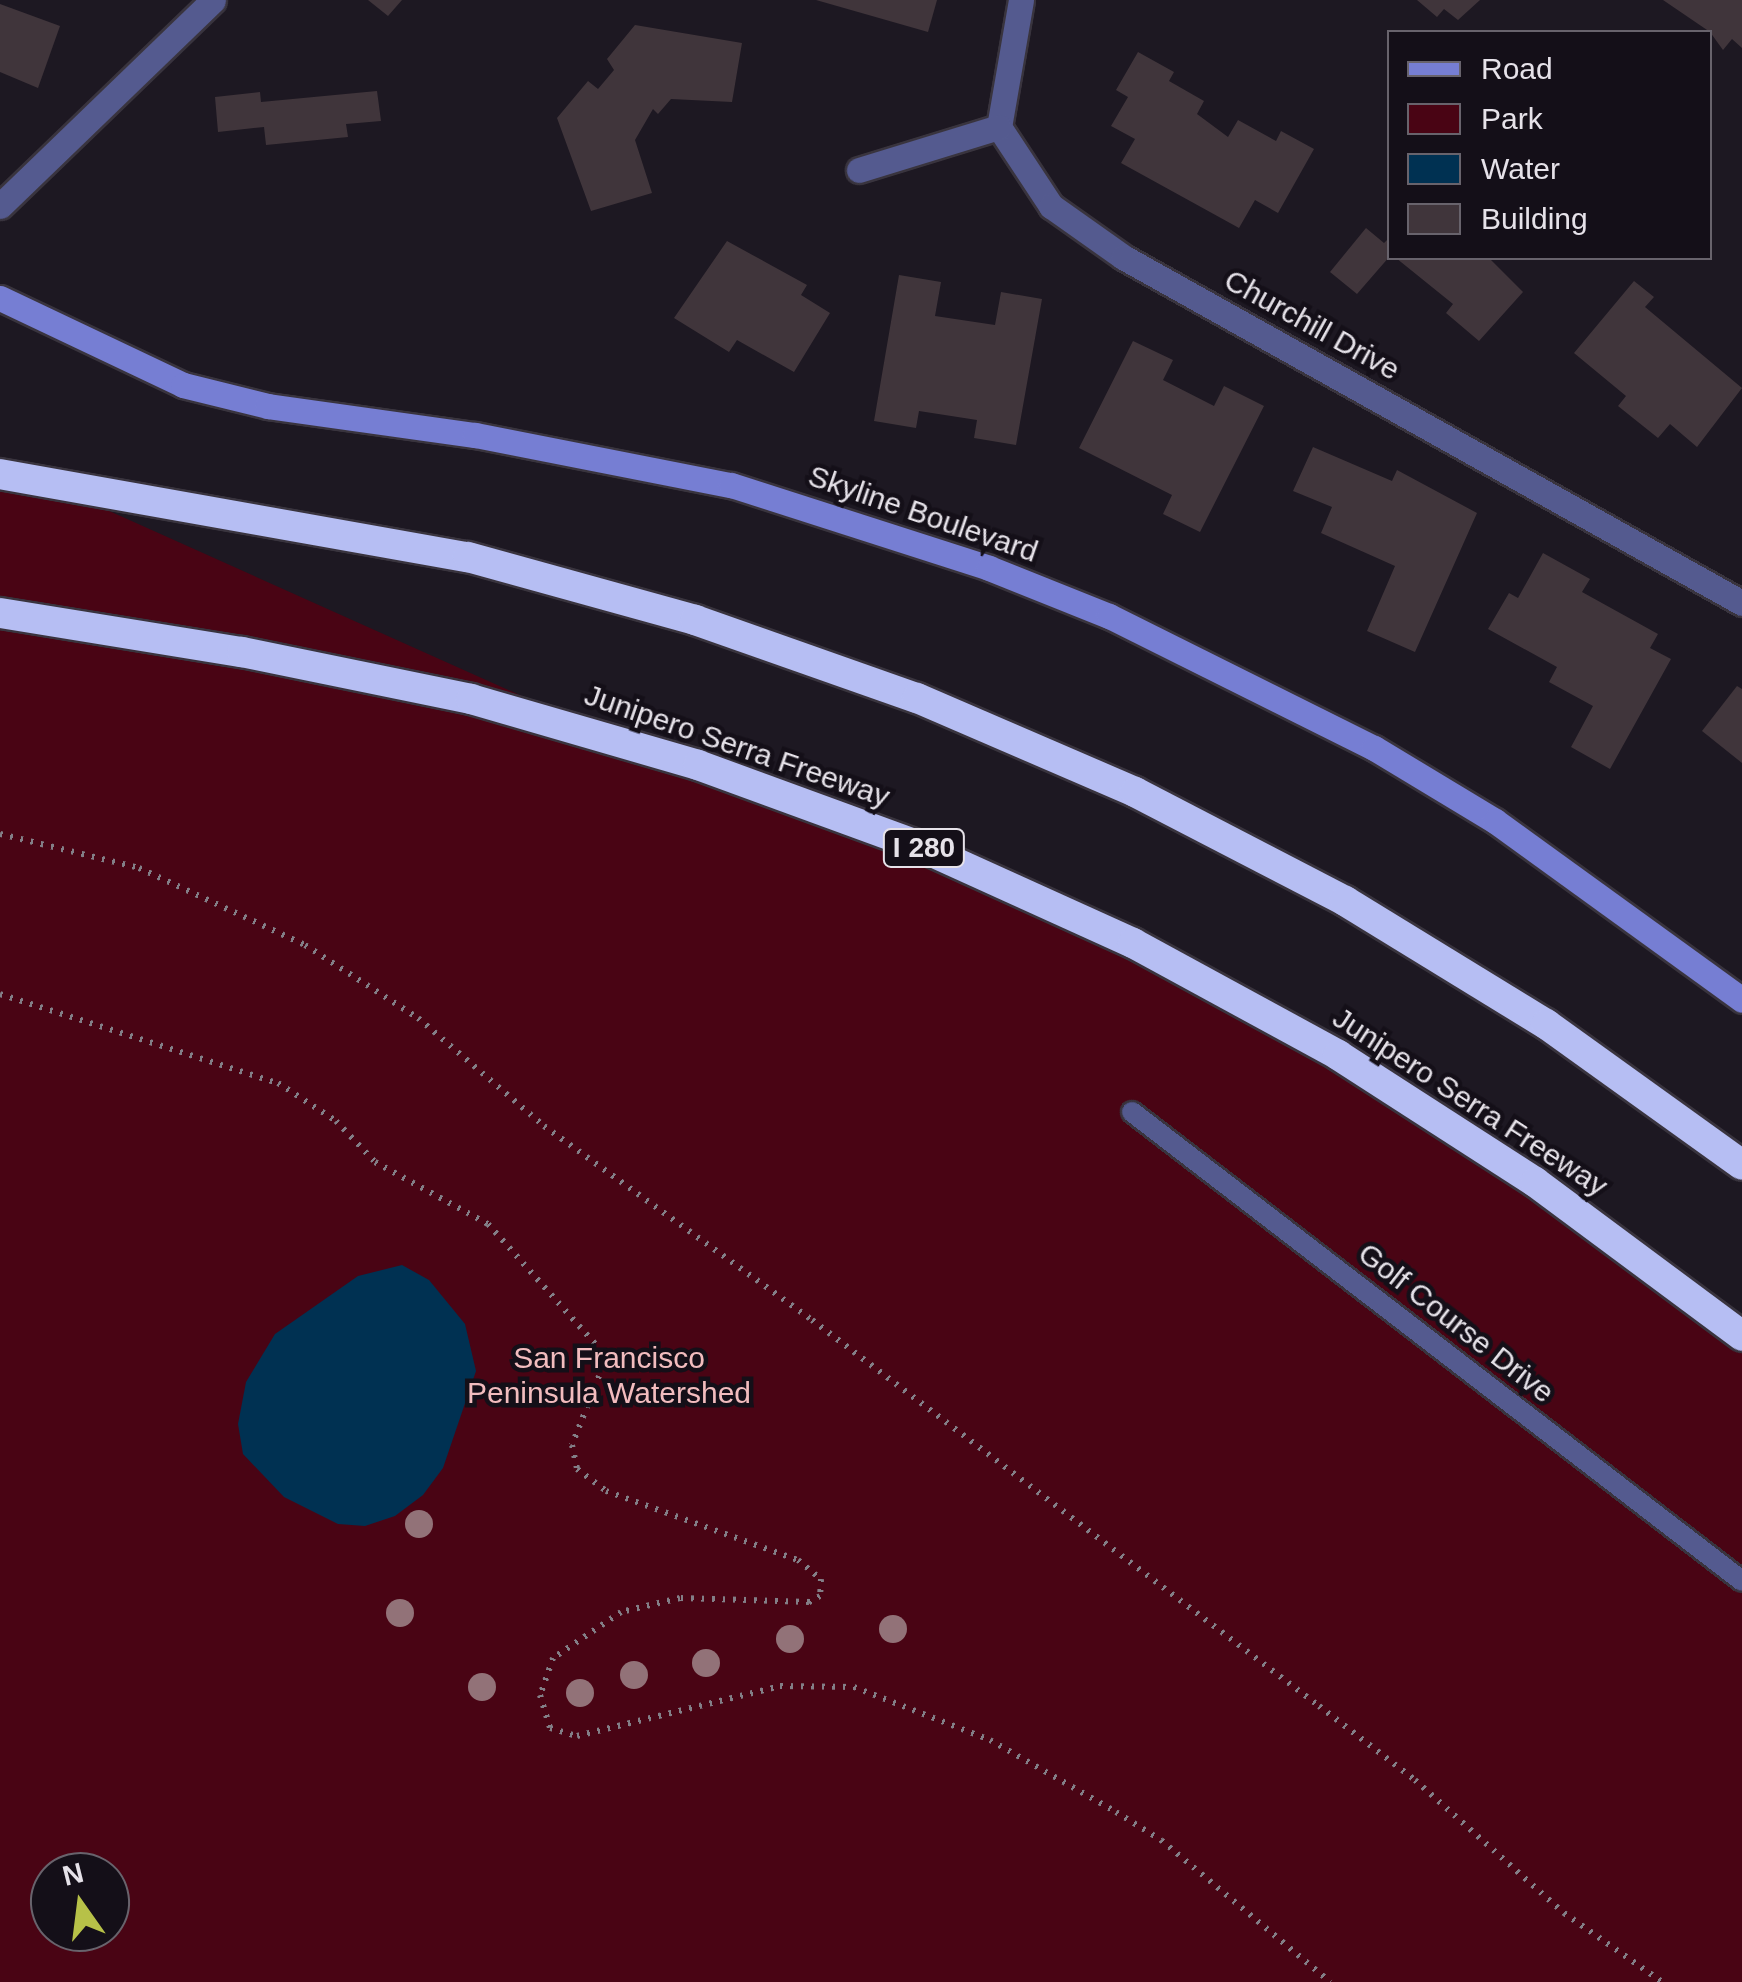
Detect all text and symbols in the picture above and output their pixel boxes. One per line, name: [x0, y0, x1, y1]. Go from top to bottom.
legend: [1387, 30, 1712, 260]
text: Road: [1481, 52, 1553, 85]
text: Park: [1481, 102, 1543, 135]
text: Water: [1481, 152, 1560, 185]
text: Building: [1481, 202, 1588, 235]
street label: Churchill Drive: [1218, 262, 1406, 388]
street label: Skyline Boulevard: [804, 458, 1042, 570]
street label: Junipero Serra Freeway: [580, 677, 894, 815]
road number: I 280: [882, 825, 966, 871]
street label: Junipero Serra Freeway: [1326, 1000, 1614, 1204]
street label: Golf Course Drive: [1351, 1235, 1561, 1411]
park label: San Francisco Peninsula Watershed: [467, 1340, 751, 1410]
north arrow: [30, 1852, 130, 1952]
text: N: [60, 1857, 87, 1892]

